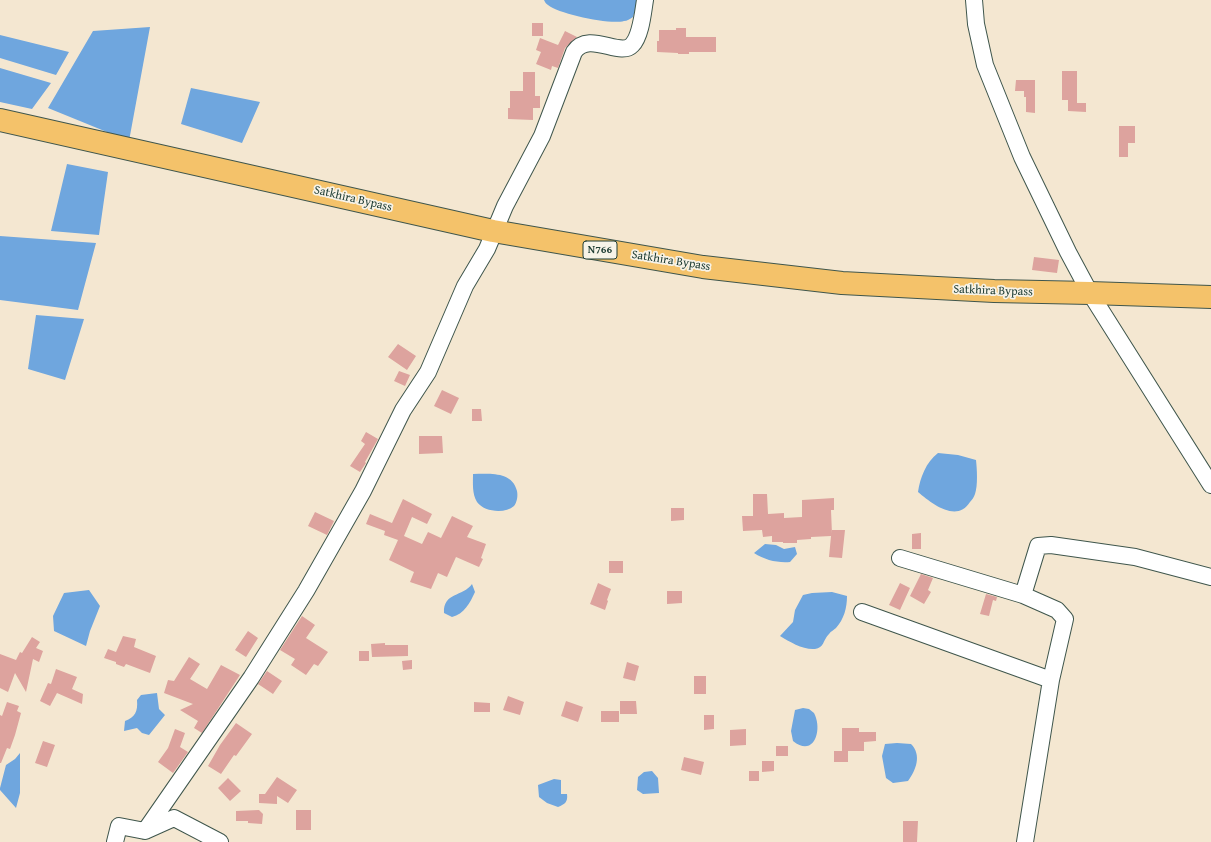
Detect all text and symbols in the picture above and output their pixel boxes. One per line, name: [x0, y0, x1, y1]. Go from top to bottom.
street label: Satkhira Bypass: [313, 183, 393, 215]
road number: N766: [583, 241, 617, 259]
street label: Satkhira Bypass: [631, 248, 711, 274]
street label: Satkhira Bypass: [953, 282, 1033, 300]

